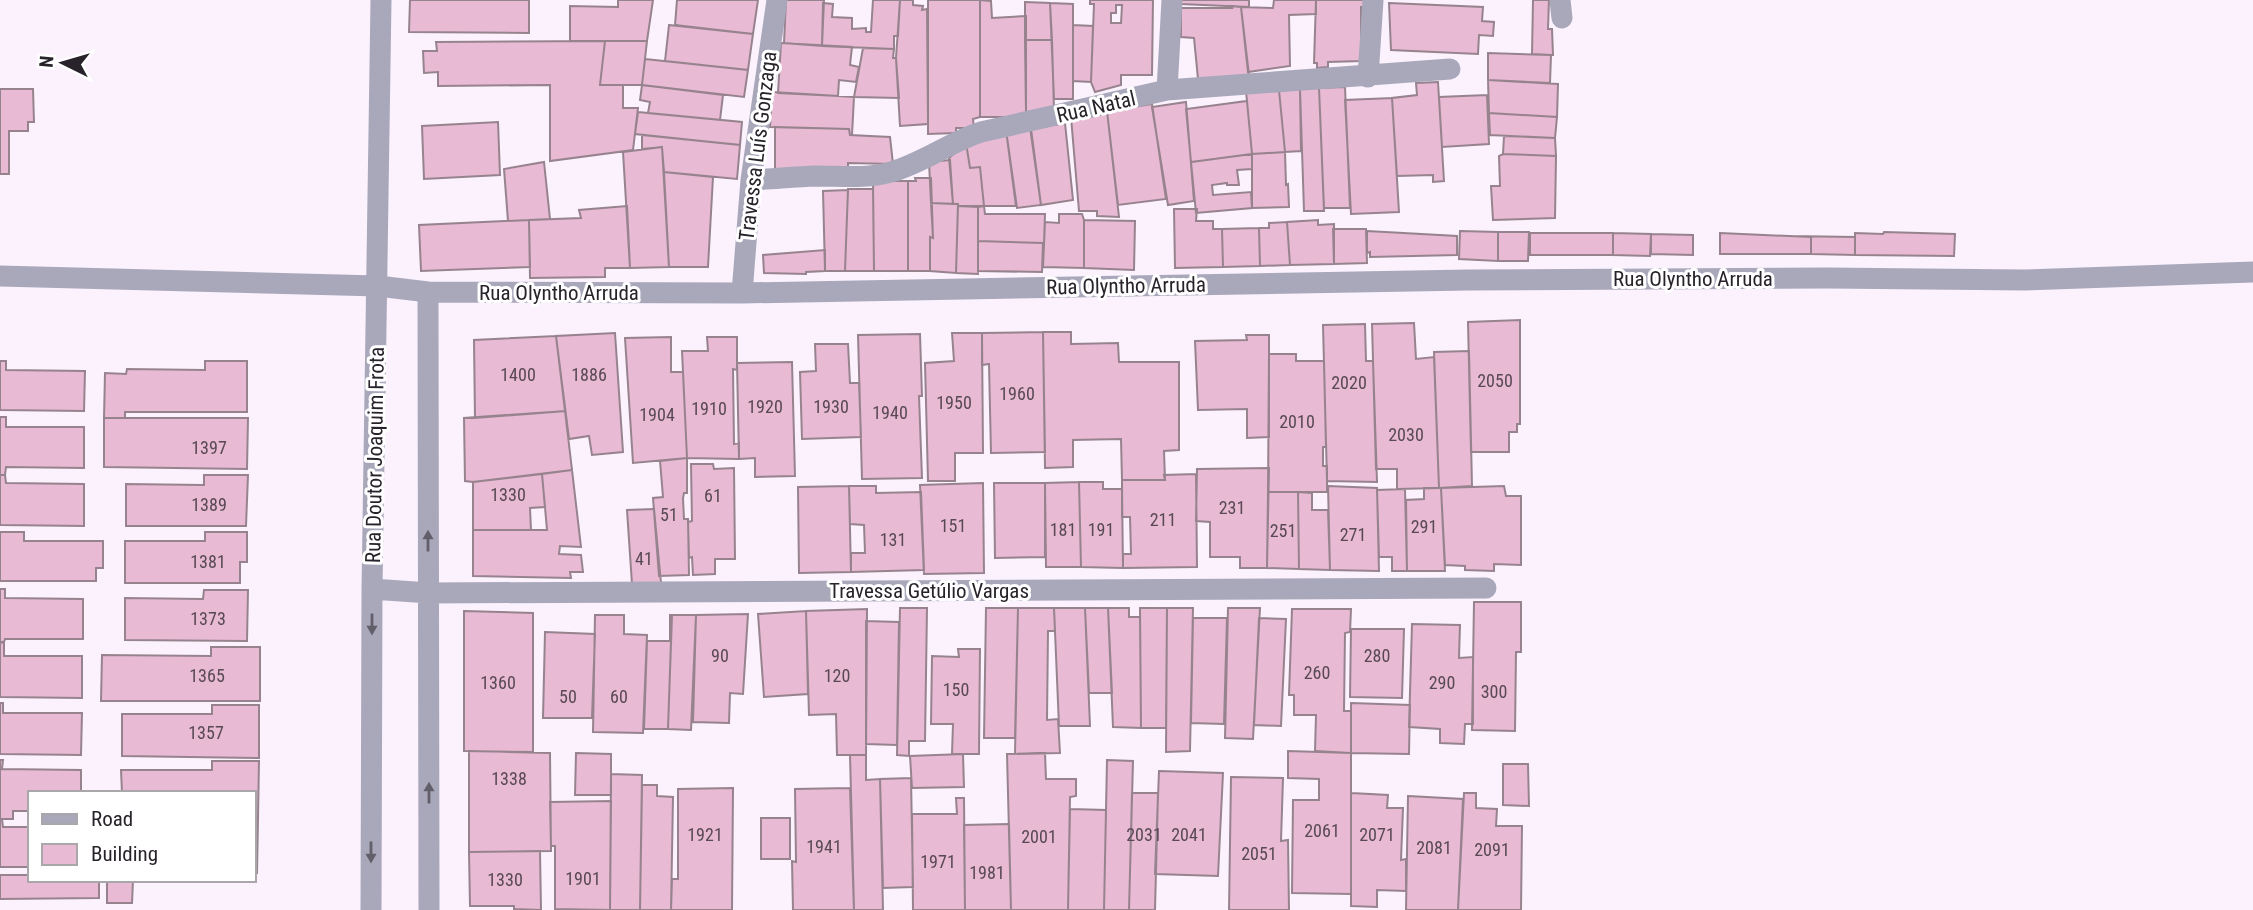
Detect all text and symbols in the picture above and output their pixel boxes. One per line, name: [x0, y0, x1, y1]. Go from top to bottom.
north arrow: [28, 28, 98, 98]
street label: Travessa Luís Gonzaga: [734, 50, 782, 242]
text: N: [35, 55, 59, 68]
street label: Rua Natal: [1054, 86, 1138, 128]
street label: Rua Olyntho Arruda: [1613, 267, 1773, 291]
street label: Rua Olyntho Arruda: [1046, 273, 1206, 299]
street label: Rua Olyntho Arruda: [479, 281, 639, 305]
street label: Rua Doutor Joaquim Frota: [361, 347, 389, 563]
house number: 1400: [500, 364, 536, 385]
house number: 1886: [571, 364, 607, 385]
house number: 2050: [1477, 370, 1513, 391]
house number: 2020: [1331, 372, 1367, 393]
house number: 1960: [999, 383, 1035, 404]
house number: 1950: [936, 392, 972, 413]
house number: 1920: [747, 396, 783, 417]
house number: 1930: [813, 396, 849, 417]
house number: 1910: [691, 398, 727, 419]
house number: 1940: [872, 402, 908, 423]
house number: 1904: [639, 404, 675, 425]
house number: 2010: [1279, 411, 1315, 432]
house number: 2030: [1388, 424, 1424, 445]
house number: 1397: [191, 437, 227, 458]
house number: 1330: [490, 484, 526, 505]
house number: 61: [704, 485, 722, 506]
house number: 1389: [191, 494, 227, 515]
house number: 231: [1219, 497, 1245, 518]
house number: 51: [660, 504, 678, 525]
house number: 211: [1150, 509, 1176, 530]
house number: 151: [940, 515, 966, 536]
house number: 291: [1411, 516, 1437, 537]
house number: 181: [1050, 519, 1076, 540]
house number: 191: [1088, 519, 1114, 540]
house number: 251: [1270, 520, 1296, 541]
house number: 271: [1340, 524, 1366, 545]
house number: 131: [880, 529, 906, 550]
one-way arrow: [422, 530, 434, 552]
house number: 41: [635, 548, 653, 569]
house number: 1381: [190, 551, 226, 572]
street label: Travessa Getúlio Vargas: [829, 579, 1029, 603]
house number: 1373: [190, 608, 226, 629]
one-way arrow: [366, 613, 378, 635]
house number: 90: [711, 645, 729, 666]
house number: 280: [1364, 645, 1390, 666]
house number: 260: [1304, 662, 1330, 683]
house number: 1365: [189, 665, 225, 686]
house number: 120: [824, 665, 850, 686]
house number: 1360: [480, 672, 516, 693]
house number: 290: [1429, 672, 1455, 693]
house number: 150: [943, 679, 969, 700]
house number: 300: [1481, 681, 1507, 702]
house number: 50: [559, 686, 577, 707]
house number: 60: [610, 686, 628, 707]
house number: 1357: [188, 722, 224, 743]
house number: 1338: [491, 768, 527, 789]
one-way arrow: [423, 782, 435, 804]
legend: [28, 791, 256, 882]
text: Road: [91, 807, 133, 831]
house number: 2061: [1304, 820, 1340, 841]
house number: 1921: [687, 824, 723, 845]
house number: 2031: [1126, 824, 1162, 845]
house number: 2041: [1171, 824, 1207, 845]
house number: 2071: [1359, 824, 1395, 845]
house number: 2001: [1021, 826, 1057, 847]
house number: 1941: [806, 836, 842, 857]
house number: 2081: [1416, 837, 1452, 858]
house number: 2091: [1474, 839, 1510, 860]
one-way arrow: [366, 841, 377, 863]
text: Building: [91, 842, 158, 866]
house number: 2051: [1241, 843, 1277, 864]
house number: 1971: [920, 851, 956, 872]
house number: 1981: [969, 862, 1005, 883]
house number: 1901: [565, 868, 601, 889]
house number: 1330: [487, 869, 523, 890]

